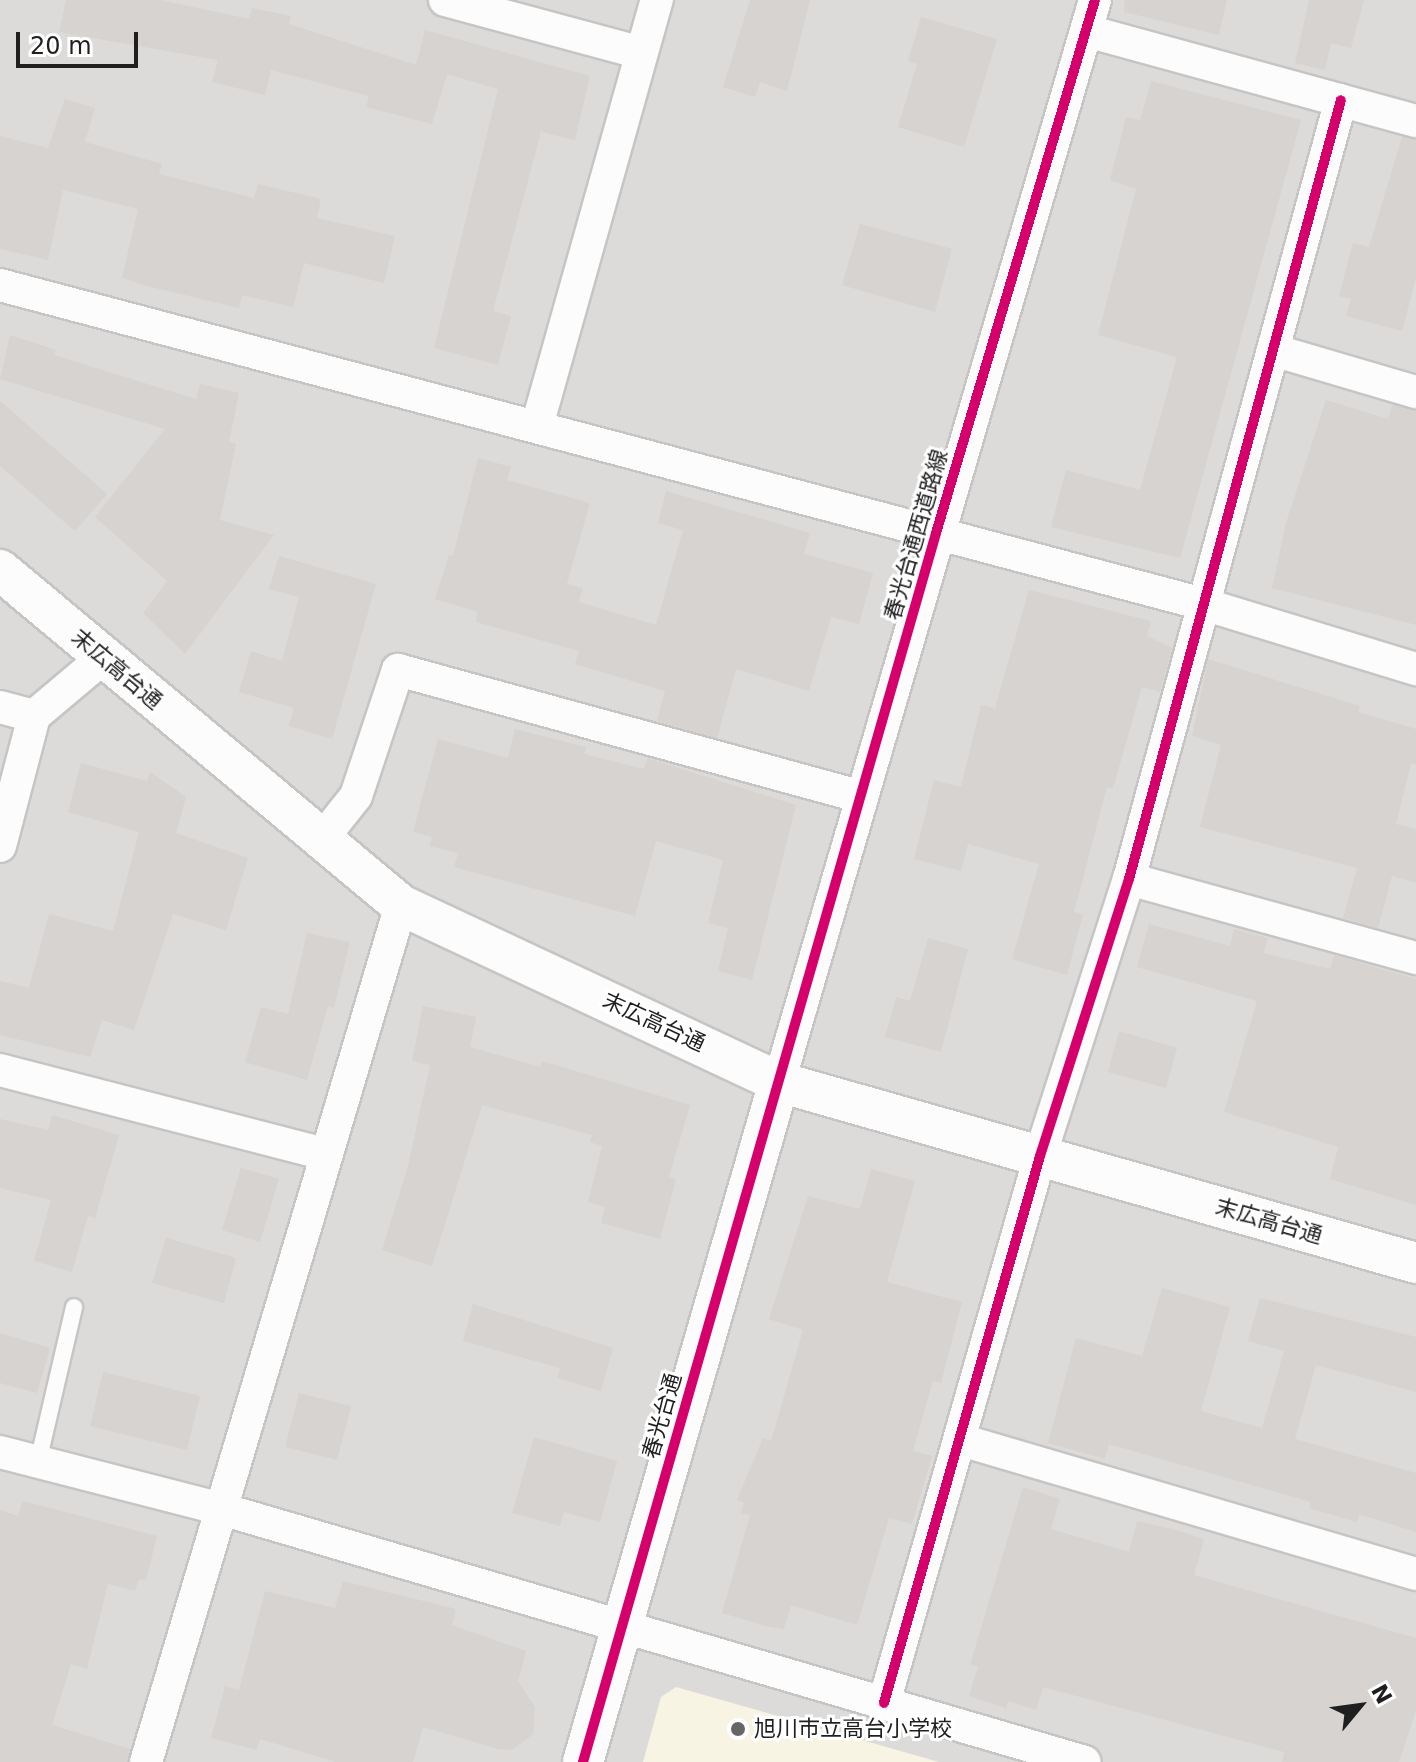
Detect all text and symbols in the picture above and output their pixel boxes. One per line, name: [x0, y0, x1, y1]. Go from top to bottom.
scale bar: [20, 16, 142, 66]
text: 20 m: [30, 32, 92, 60]
street label: 春光台通西道路線: [879, 447, 953, 623]
street label: 末広高台通: [66, 624, 168, 714]
street label: 末広高台通: [599, 987, 709, 1057]
street label: 末広高台通: [1212, 1193, 1326, 1249]
street label: 春光台通: [637, 1370, 687, 1462]
north arrow: [1320, 1666, 1400, 1746]
text: N: [1366, 1680, 1397, 1708]
place label: 旭川市立高台小学校: [754, 1716, 952, 1742]
marker: 旭川市立高台小学校: [729, 1720, 747, 1738]

